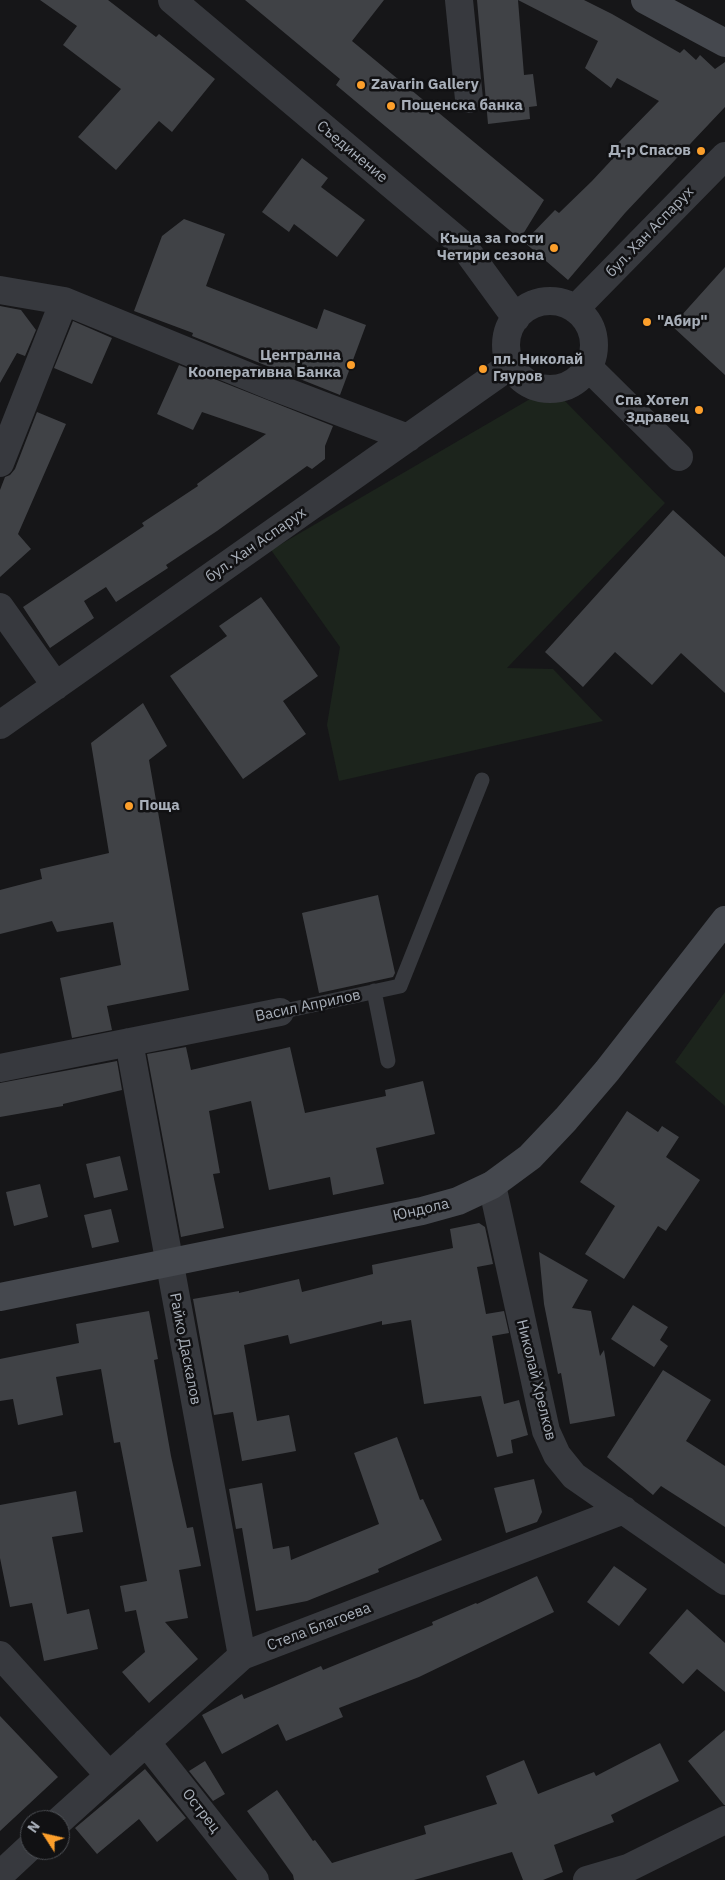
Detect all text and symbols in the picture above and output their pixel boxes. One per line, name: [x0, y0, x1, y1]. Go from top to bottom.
place label: Zavarin Gallery: [371, 76, 479, 94]
marker: Zavarin Gallery: [355, 79, 367, 91]
place label: Пощенска банка: [401, 97, 523, 115]
marker: Пощенска банка: [385, 100, 397, 112]
street label: Съединение: [313, 117, 391, 187]
place label: Д-р Спасов: [608, 142, 691, 160]
marker: Д-р Спасов: [695, 145, 707, 157]
street label: бул. Хан Аспарух: [602, 183, 698, 281]
place label: Къща за гости Четири сезона: [437, 230, 544, 265]
marker: Къща за гости Четири сезона: [548, 242, 560, 254]
place label: "Абир": [657, 313, 708, 331]
marker: "Абир": [641, 316, 653, 328]
place label: Централна Кооперативна Банка: [188, 347, 341, 382]
place label: пл. Николай Гяуров: [493, 351, 583, 386]
marker: Централна Кооперативна Банка: [345, 359, 357, 371]
marker: пл. Николай Гяуров: [477, 363, 489, 375]
place label: Спа Хотел Здравец: [615, 392, 689, 427]
marker: Спа Хотел Здравец: [693, 404, 705, 416]
street label: бул. Хан Аспарух: [202, 504, 310, 586]
place label: Поща: [139, 797, 180, 815]
marker: Поща: [123, 800, 135, 812]
street label: Васил Априлов: [254, 986, 362, 1026]
street label: Юндола: [391, 1195, 451, 1225]
street label: Райко Даскалов: [165, 1292, 205, 1406]
street label: Николай Хрелков: [512, 1318, 560, 1442]
street label: Стела Благоева: [265, 1599, 373, 1655]
street label: Острец: [178, 1785, 224, 1837]
north arrow: [20, 1810, 70, 1860]
text: N: [23, 1818, 44, 1836]

